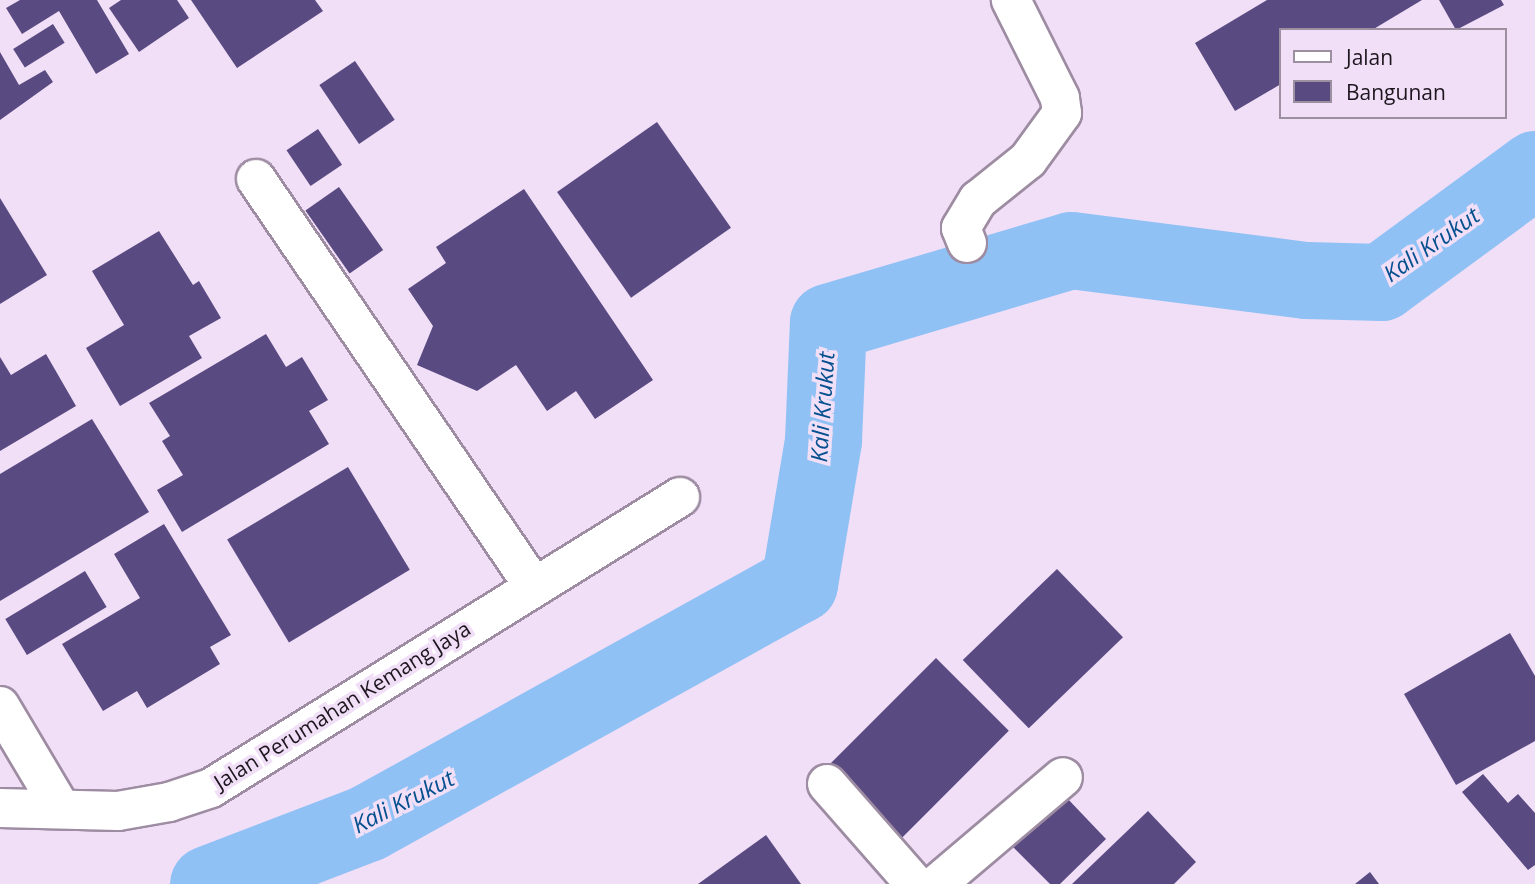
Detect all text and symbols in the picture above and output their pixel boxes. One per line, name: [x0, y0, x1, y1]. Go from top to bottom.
legend: [1280, 28, 1507, 119]
text: Jalan: [1346, 43, 1393, 71]
text: Bangunan: [1346, 78, 1446, 106]
water label: Kali Krukut: [1378, 201, 1484, 287]
water label: Kali Krukut: [804, 351, 840, 463]
street label: Jalan Perumahan Kemang Jaya: [209, 615, 475, 795]
water label: Kali Krukut: [347, 764, 459, 838]

